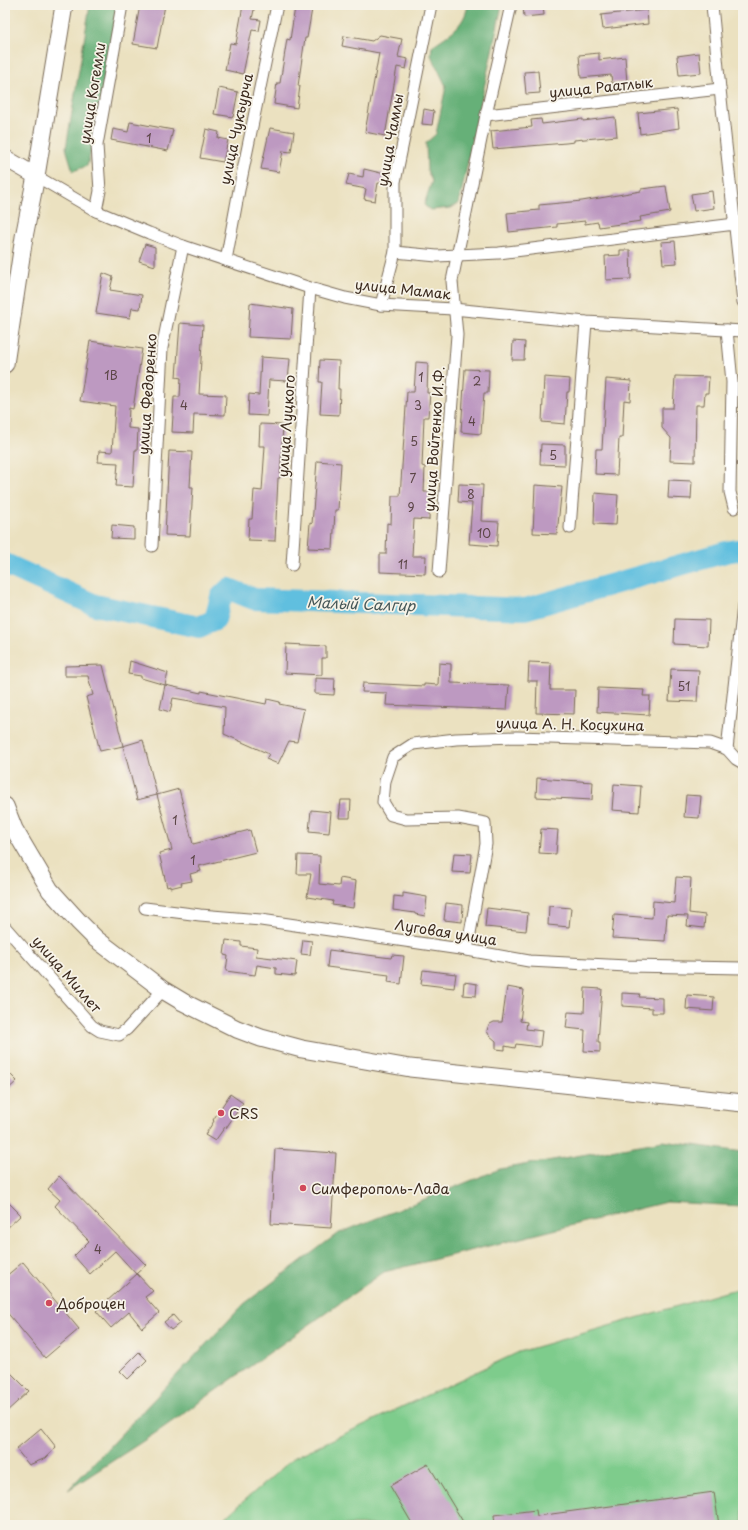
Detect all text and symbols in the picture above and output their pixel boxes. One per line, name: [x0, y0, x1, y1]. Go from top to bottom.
street label: улица Когемли: [74, 41, 110, 145]
street label: улица Чукъурча: [214, 71, 258, 187]
street label: улица Раатлык: [548, 71, 655, 103]
street label: улица Чамлы: [371, 92, 409, 188]
house number: 1: [146, 129, 152, 147]
street label: улица Мамак: [354, 274, 453, 305]
street label: улица Федоренко: [132, 332, 162, 455]
house number: 1В: [104, 366, 118, 384]
street label: улица Войтенко И.Ф.: [418, 366, 450, 512]
house number: 1: [418, 368, 424, 386]
house number: 2: [473, 372, 481, 390]
street label: улица Луцкого: [272, 374, 300, 478]
house number: 4: [180, 396, 188, 414]
house number: 3: [414, 396, 422, 414]
house number: 4: [468, 412, 476, 430]
house number: 5: [410, 432, 418, 450]
house number: 5: [549, 446, 557, 464]
house number: 7: [410, 469, 417, 487]
house number: 8: [467, 485, 475, 503]
house number: 9: [407, 498, 415, 516]
house number: 10: [477, 524, 491, 542]
house number: 11: [398, 555, 408, 573]
water label: Малый Салгир: [306, 590, 417, 616]
house number: 51: [678, 677, 690, 695]
street label: улица А. Н. Косухина: [496, 712, 645, 736]
house number: 1: [172, 811, 178, 829]
house number: 1: [190, 851, 196, 869]
street label: Луговая улица: [394, 914, 499, 950]
street label: улица Миллет: [27, 931, 107, 1017]
place label: CRS: [229, 1103, 258, 1124]
marker: CRS: [216, 1108, 226, 1118]
place label: Симферополь-Лада: [311, 1178, 449, 1199]
marker: Симферополь-Лада: [298, 1183, 308, 1193]
house number: 4: [94, 1240, 102, 1258]
place label: Доброцен: [56, 1293, 125, 1314]
marker: Доброцен: [44, 1298, 54, 1308]

